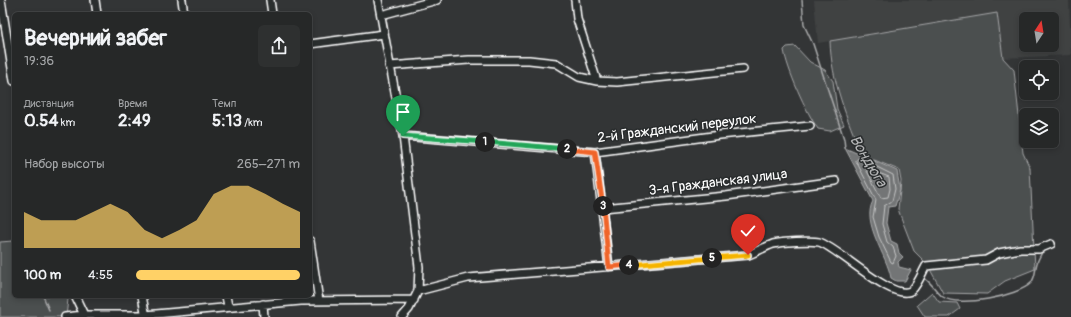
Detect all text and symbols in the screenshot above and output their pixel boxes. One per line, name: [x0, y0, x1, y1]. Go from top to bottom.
north arrow: [1019, 12, 1059, 52]
map controls: [1019, 12, 1059, 148]
text: Вечерний забег: [24, 24, 167, 52]
button: share: [258, 25, 300, 67]
text: 19:36: [24, 53, 54, 69]
button: locate: [1019, 60, 1059, 100]
pin: [386, 95, 420, 136]
text: Дистанция: [24, 97, 74, 110]
text: Время: [118, 97, 147, 110]
text: Темп: [212, 97, 236, 110]
icon: arrive: [392, 101, 414, 123]
button: layers: [1019, 108, 1059, 148]
text: 0.54: [24, 110, 58, 131]
text: 2:49: [118, 110, 151, 131]
text: 5:13: [212, 110, 242, 131]
street label: 2-й Гражданский переулок: [596, 110, 758, 146]
text: km: [58, 116, 75, 129]
text: /km: [242, 116, 263, 129]
pin: 1: [475, 132, 495, 152]
water label: Вондюга: [845, 132, 891, 191]
text: 1: [483, 135, 487, 148]
pin: 2: [557, 139, 577, 159]
text: 2: [564, 142, 570, 155]
text: Набор высоты: [24, 156, 105, 172]
text: 265–271 m: [237, 156, 300, 172]
street label: 3-я Гражданская улица: [648, 165, 788, 199]
pin: 3: [593, 196, 613, 216]
text: 3: [600, 199, 606, 212]
pin: [731, 214, 765, 255]
icon: check: [737, 220, 759, 242]
pin: 5: [702, 248, 722, 268]
text: 5: [709, 251, 715, 264]
pin: 4: [619, 255, 639, 275]
text: 4: [626, 258, 632, 271]
text: 100 m: [24, 267, 61, 283]
text: 4:55: [88, 267, 113, 283]

